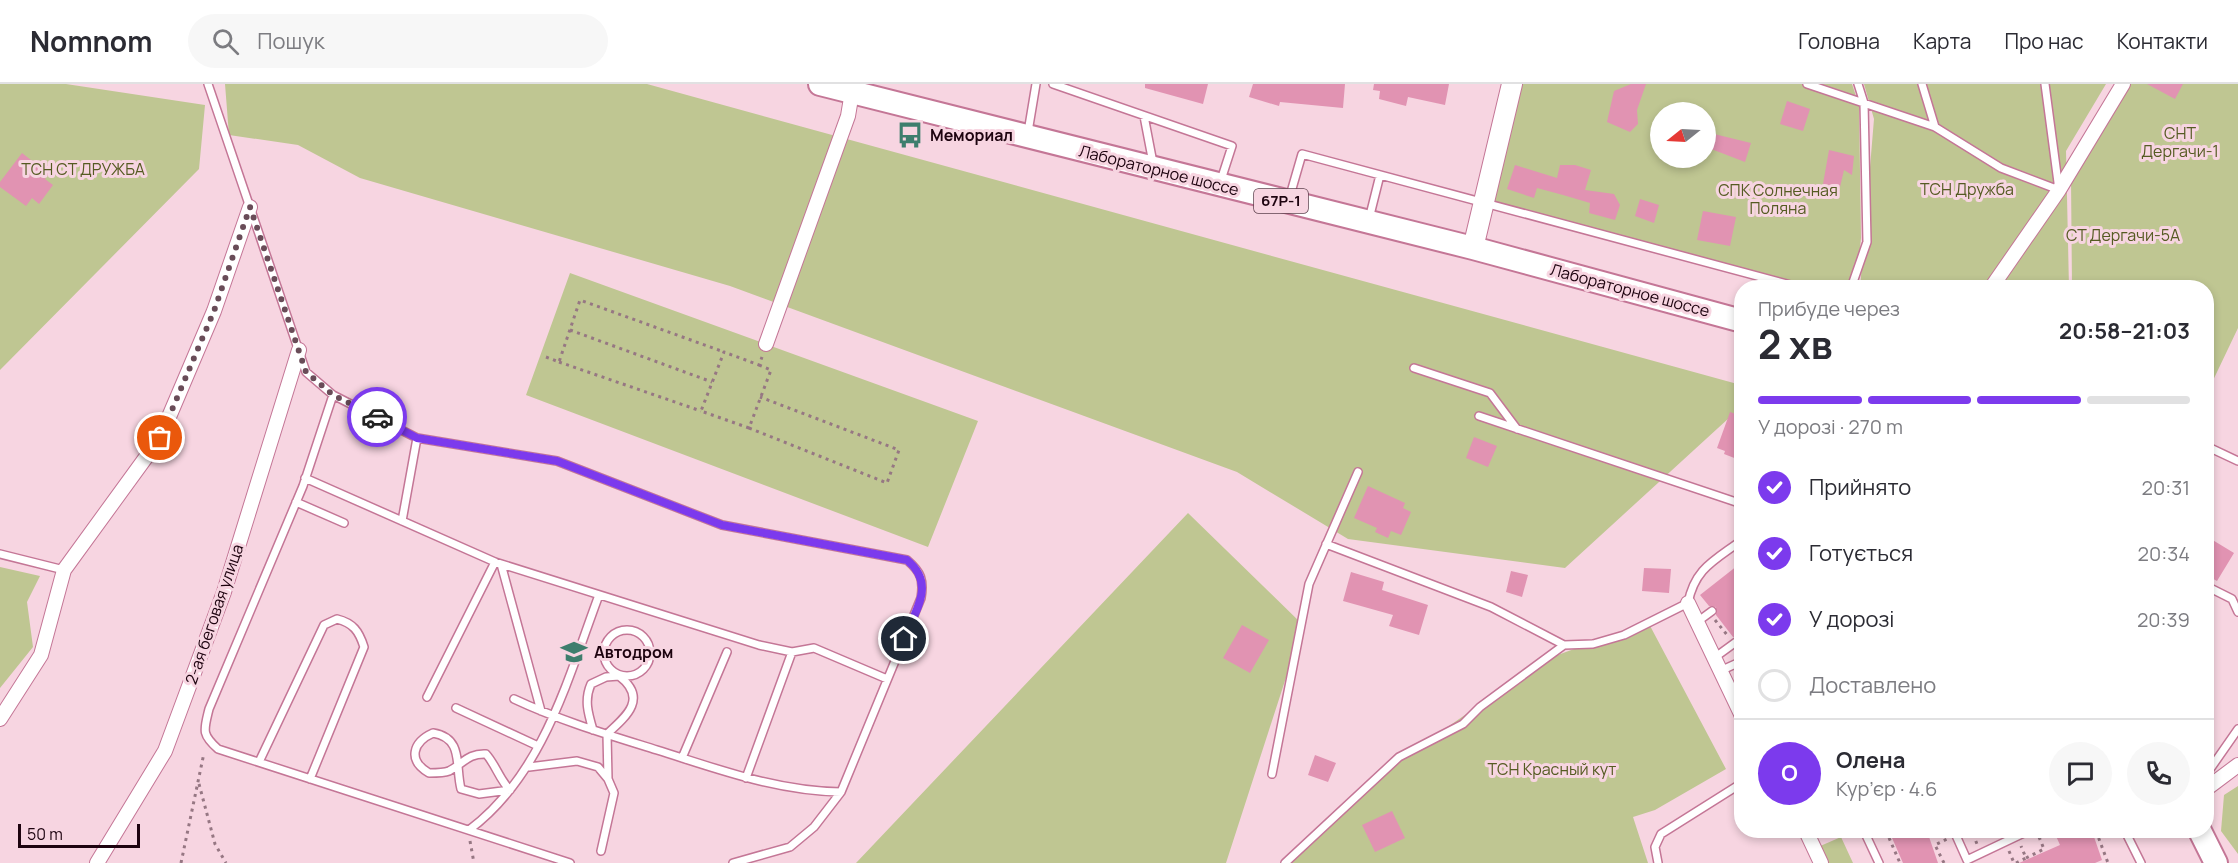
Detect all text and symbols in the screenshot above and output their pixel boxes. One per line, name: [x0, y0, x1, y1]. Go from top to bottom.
search box: [188, 14, 608, 68]
text: Nomnom: [30, 22, 152, 60]
icon: search: [209, 25, 242, 58]
text: Пошук: [257, 26, 325, 56]
text: Головна: [1798, 27, 1880, 55]
text: Карта: [1913, 27, 1971, 55]
text: Про нас: [2004, 27, 2084, 55]
text: Контакти: [2117, 27, 2208, 55]
north arrow: [1650, 102, 1716, 168]
map controls: [1650, 102, 1716, 168]
bus stop icon: Мемориал: [895, 120, 925, 150]
park label: СНТ Дергачи-1: [2141, 122, 2219, 162]
place label: Мемориал: [930, 124, 1013, 146]
street label: Лабораторное шоссе: [1077, 139, 1241, 201]
park label: ТСН СТ ДРУЖБА: [21, 158, 145, 180]
park label: ТСН Дружба: [1920, 178, 2014, 200]
park label: СПК Солнечная Поляна: [1718, 179, 1838, 219]
road number: 67Р-1: [1254, 189, 1308, 213]
park label: СТ Дергачи-5А: [2066, 224, 2180, 246]
street label: Лабораторное шоссе: [1548, 258, 1712, 322]
text: Прибуде через: [1758, 295, 1900, 322]
text: 20:58–21:03: [2059, 316, 2190, 346]
text: 2 хв: [1758, 317, 1832, 371]
courier: [347, 387, 407, 447]
icon: car: [361, 401, 394, 434]
pin: [134, 412, 185, 463]
text: У дорозі · 270 m: [1758, 413, 1903, 440]
icon: bag: [143, 421, 176, 454]
icon: check: [1758, 471, 1791, 504]
text: Прийнято: [1809, 472, 1911, 502]
text: 20:31: [2142, 474, 2190, 501]
icon: check: [1758, 537, 1791, 570]
text: Готується: [1809, 538, 1913, 568]
text: 20:34: [2138, 540, 2190, 567]
street label: 2-ая беговая улица: [180, 541, 248, 687]
icon: check: [1758, 603, 1791, 636]
text: У дорозі: [1809, 604, 1895, 634]
text: 20:39: [2137, 606, 2190, 633]
pin: [878, 613, 929, 664]
icon: home: [887, 622, 920, 655]
school or university icon: Автодром: [559, 637, 589, 667]
place label: Автодром: [594, 641, 673, 663]
text: Доставлено: [1809, 670, 1936, 700]
button: chat: [2049, 742, 2112, 805]
button: phone: [2127, 742, 2190, 805]
text: Олена: [1836, 745, 1905, 775]
park label: ТСН Красный кут: [1488, 758, 1616, 780]
text: О: [1781, 758, 1798, 788]
text: Кур’єр · 4.6: [1836, 775, 1937, 802]
scale bar: [18, 821, 140, 848]
text: 50 m: [27, 823, 63, 845]

